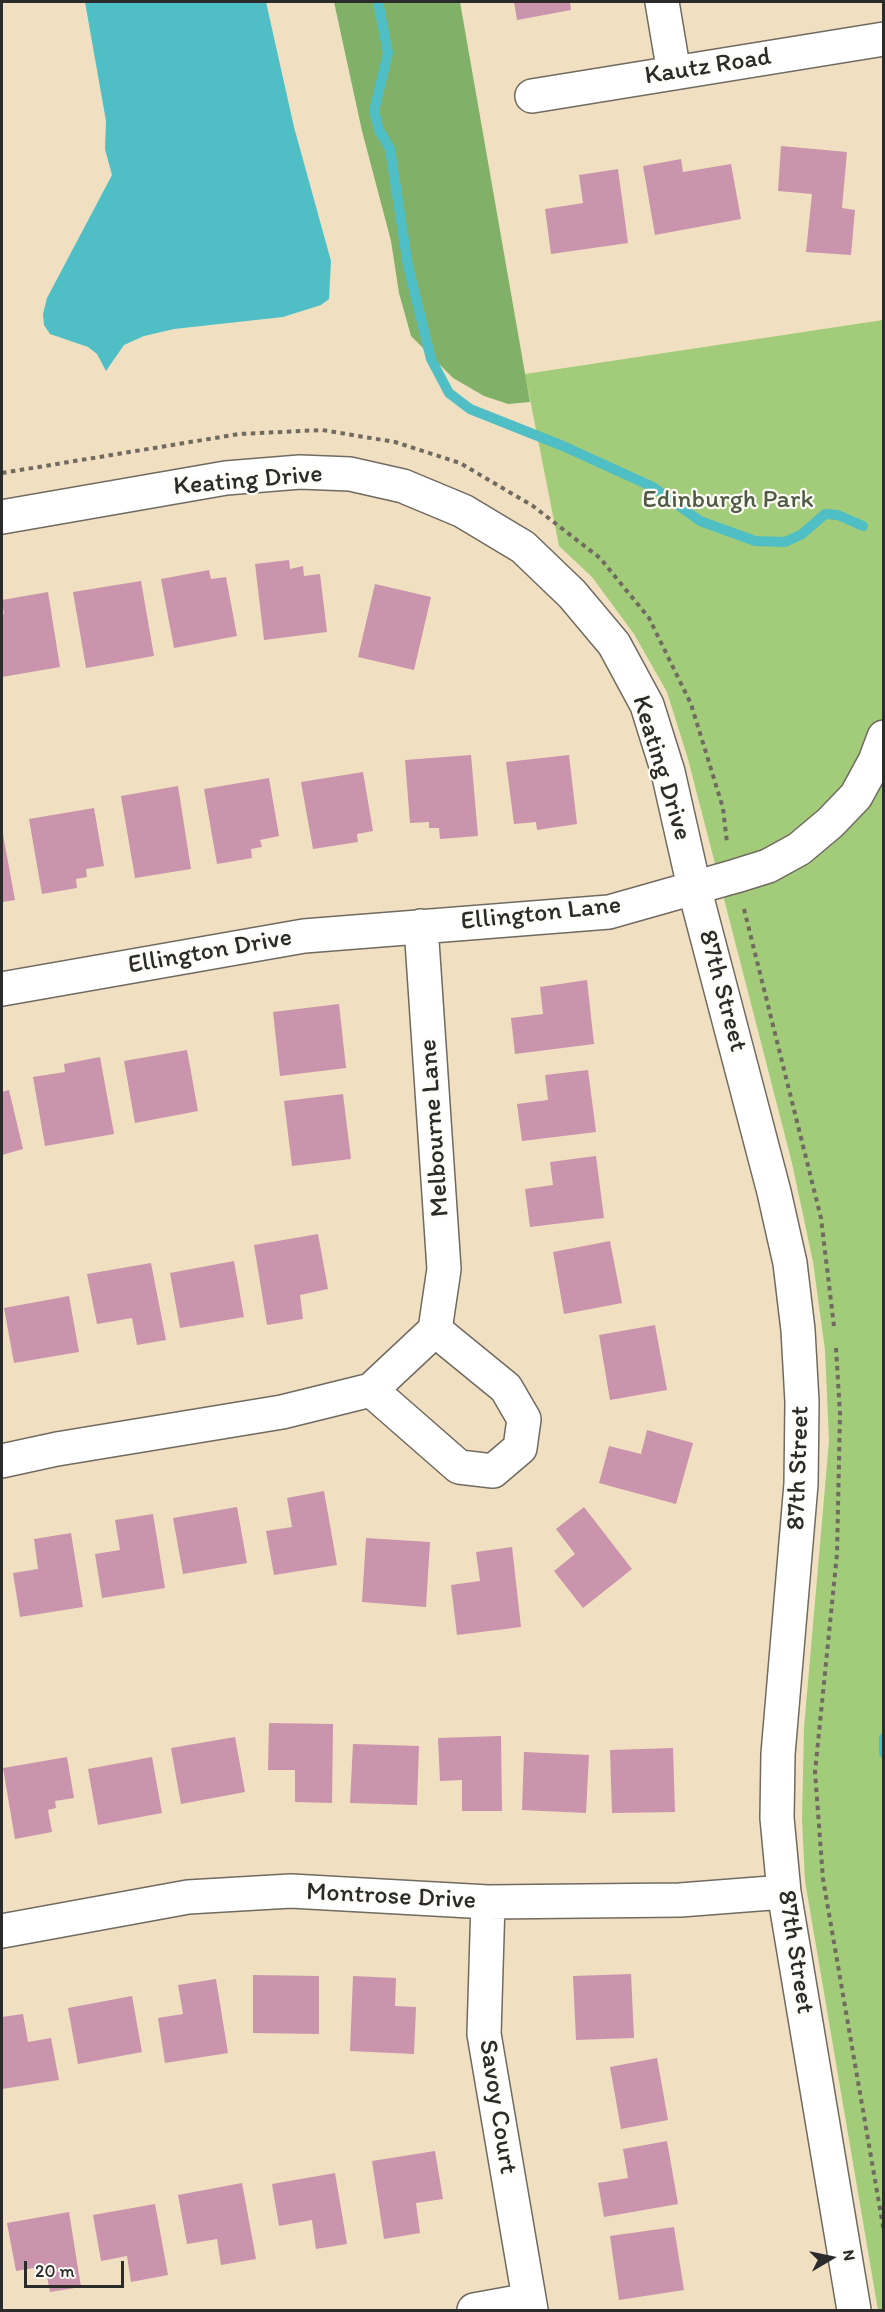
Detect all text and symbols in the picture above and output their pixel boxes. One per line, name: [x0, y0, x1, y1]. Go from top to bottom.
street label: Kautz Road: [642, 42, 774, 92]
street label: Keating Drive: [172, 459, 324, 503]
park label: Edinburgh Park: [642, 484, 814, 516]
street label: Keating Drive: [624, 692, 698, 844]
street label: Ellington Lane: [459, 890, 623, 938]
street label: Ellington Drive: [126, 922, 294, 982]
street label: 87th Street: [691, 927, 753, 1055]
street label: Melbourne Lane: [413, 1038, 457, 1218]
street label: 87th Street: [781, 1405, 817, 1531]
street label: Montrose Drive: [305, 1877, 477, 1917]
street label: 87th Street: [770, 1888, 820, 2016]
street label: Savoy Court: [471, 2038, 523, 2176]
north arrow: [801, 2228, 861, 2288]
text: N: [839, 2248, 860, 2262]
scale bar: [27, 2249, 128, 2287]
text: 20 m: [35, 2260, 75, 2282]

